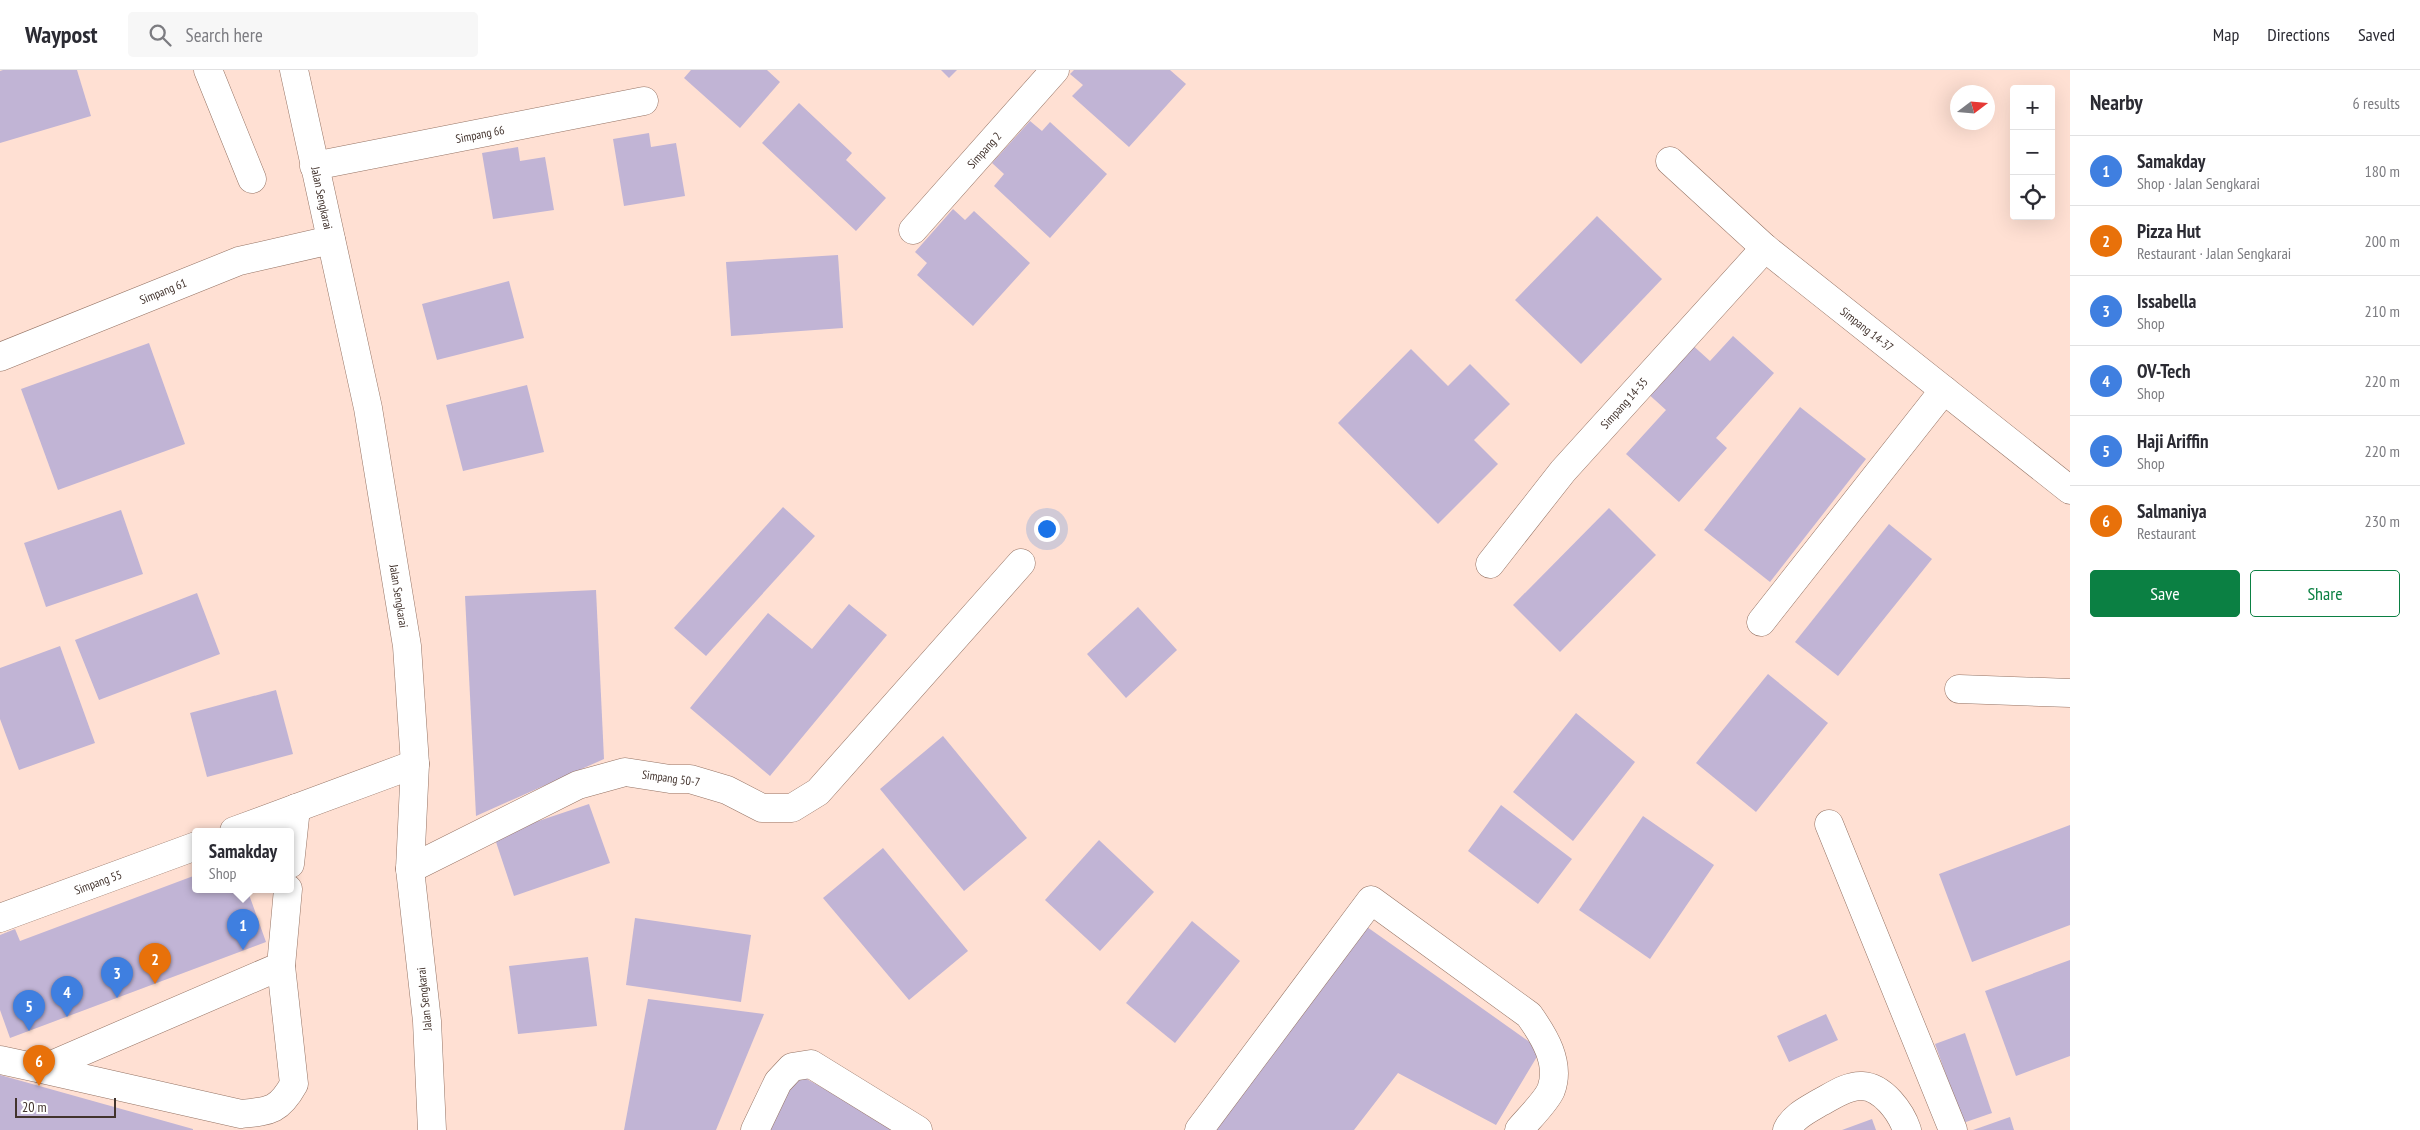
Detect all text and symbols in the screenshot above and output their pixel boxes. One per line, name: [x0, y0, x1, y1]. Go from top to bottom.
search box: [128, 12, 478, 57]
text: Waypost: [25, 19, 98, 50]
icon: search: [146, 21, 174, 49]
text: Search here: [186, 23, 263, 47]
text: Map: [2213, 23, 2239, 46]
text: Directions: [2267, 23, 2330, 46]
text: Saved: [2358, 23, 2395, 46]
north arrow: [1950, 85, 1995, 130]
map controls: [2010, 85, 2055, 220]
button: +: [2010, 85, 2055, 130]
text: Nearby: [2090, 89, 2143, 116]
text: 6 results: [2353, 93, 2400, 113]
street label: Simpang 66: [454, 122, 506, 146]
street label: Simpang 2: [964, 129, 1004, 171]
button: −: [2010, 130, 2055, 175]
text: Samakday: [2137, 149, 2205, 173]
text: 1: [2102, 161, 2110, 181]
text: 180 m: [2365, 161, 2400, 181]
street label: Jalan Sengkarai: [308, 164, 336, 231]
text: Shop · Jalan Sengkarai: [2137, 173, 2260, 193]
button: locate: [2010, 175, 2055, 220]
text: Pizza Hut: [2137, 219, 2201, 243]
text: 2: [2102, 231, 2110, 251]
text: 200 m: [2365, 231, 2400, 251]
text: Restaurant · Jalan Sengkarai: [2137, 243, 2291, 263]
street label: Simpang 61: [137, 275, 189, 307]
text: Issabella: [2137, 289, 2196, 313]
text: 3: [2102, 301, 2110, 321]
text: 210 m: [2365, 301, 2400, 321]
street label: Simpang 14-37: [1837, 303, 1897, 355]
text: Shop: [2137, 313, 2165, 333]
text: OV-Tech: [2137, 359, 2191, 383]
text: 4: [2102, 371, 2110, 391]
text: 220 m: [2365, 371, 2400, 391]
street label: Simpang 14-35: [1597, 374, 1651, 432]
text: Shop: [2137, 383, 2165, 403]
text: Haji Ariffin: [2137, 429, 2208, 453]
text: 5: [2102, 441, 2110, 461]
text: 220 m: [2365, 441, 2400, 461]
text: Shop: [2137, 453, 2165, 473]
text: Salmaniya: [2137, 499, 2207, 523]
text: 6: [2102, 511, 2110, 531]
text: 230 m: [2365, 511, 2400, 531]
your location: [1034, 516, 1060, 542]
text: Restaurant: [2137, 523, 2196, 543]
street label: Jalan Sengkarai: [386, 562, 411, 629]
button: Save: [2090, 570, 2240, 617]
button: Share: [2250, 570, 2400, 617]
street label: Simpang 50-7: [641, 767, 701, 789]
popup: [192, 828, 294, 893]
text: Samakday: [209, 839, 277, 863]
text: Shop: [209, 863, 237, 883]
street label: Simpang 55: [72, 867, 124, 897]
pin: 1: [227, 909, 259, 950]
pin: 2: [139, 943, 171, 984]
pin: 3: [101, 957, 133, 998]
street label: Jalan Sengkarai: [413, 966, 435, 1033]
pin: 4: [51, 976, 83, 1017]
pin: 5: [13, 990, 45, 1031]
pin: 6: [23, 1045, 55, 1086]
scale bar: [15, 1095, 116, 1118]
text: 20 m: [22, 1098, 47, 1116]

